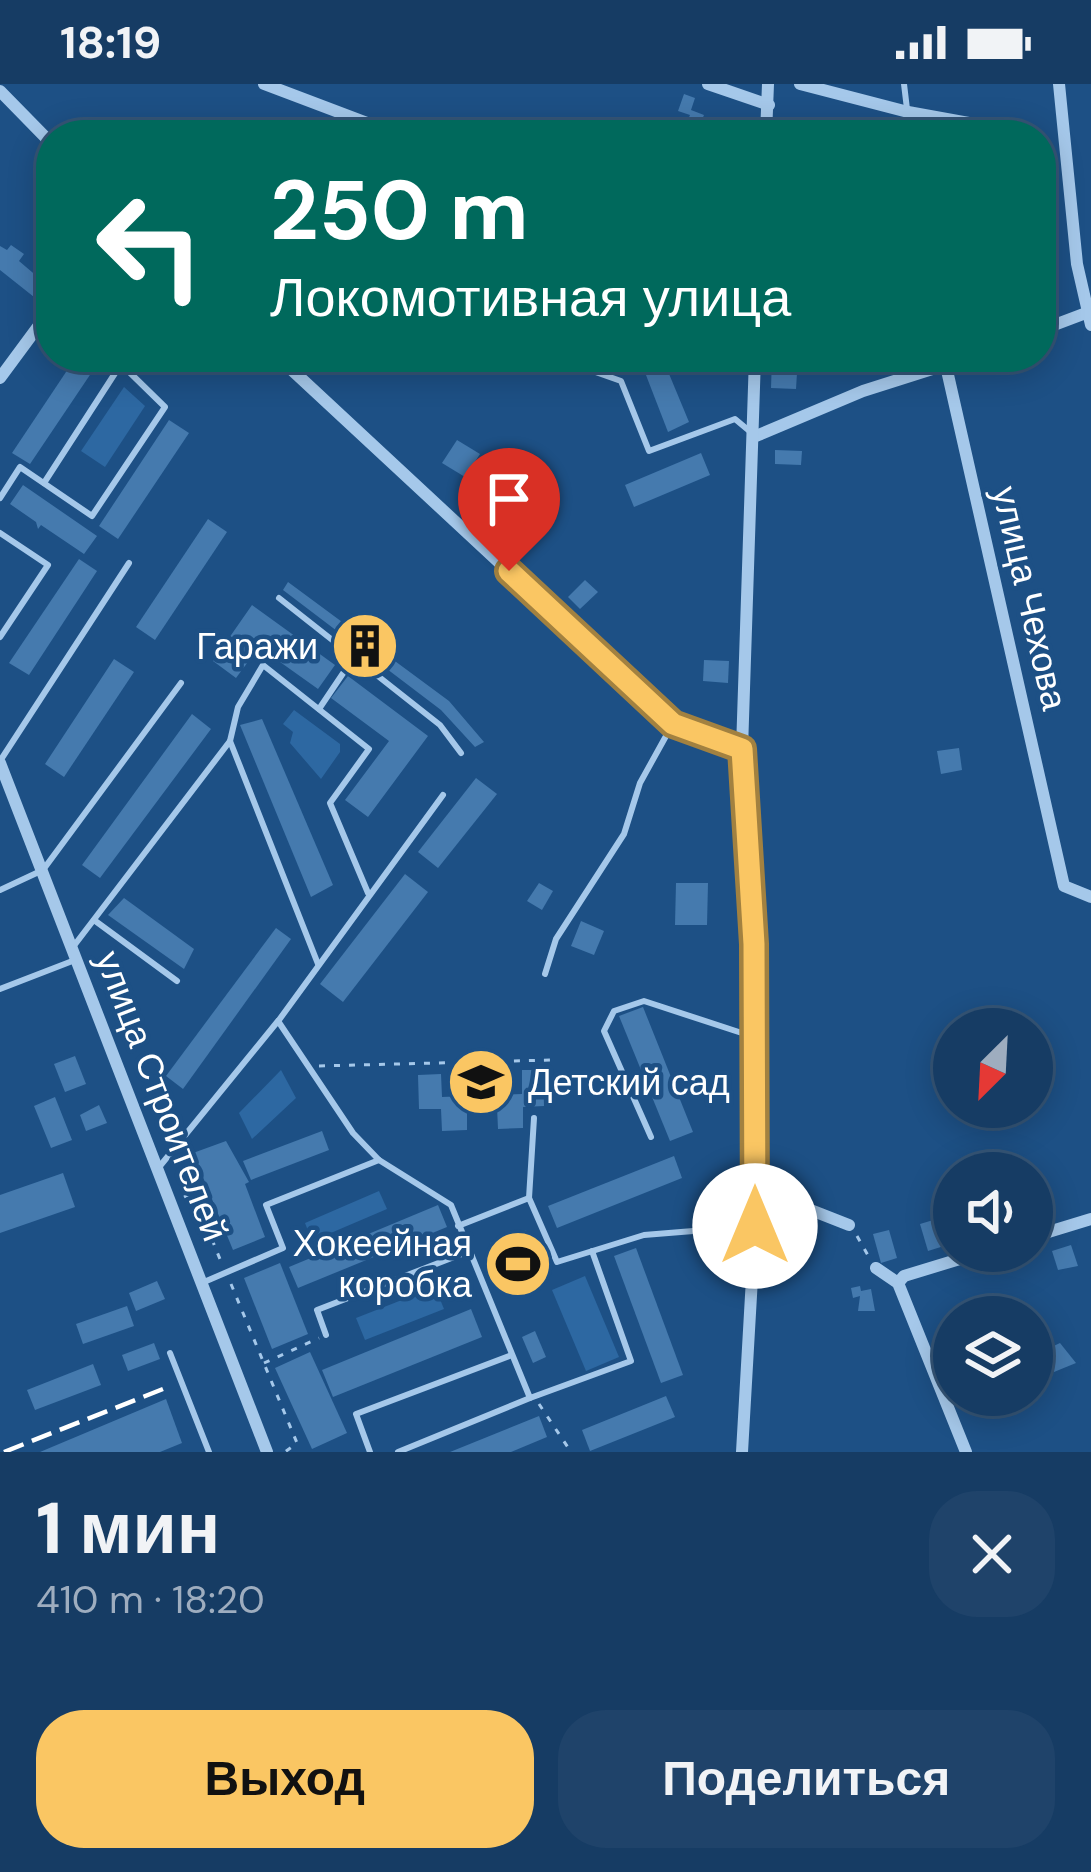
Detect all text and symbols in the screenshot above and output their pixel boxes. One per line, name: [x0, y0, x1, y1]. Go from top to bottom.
text: 18:19: [60, 13, 161, 72]
text: 250 m: [270, 156, 529, 265]
icon: left: [72, 168, 228, 324]
text: Локомотивная улица: [270, 262, 791, 333]
pin: [458, 448, 560, 571]
icon: arrive: [476, 466, 542, 532]
street label: улица Чехова: [981, 482, 1079, 715]
building icon: Гаражи: [330, 611, 400, 681]
place label: Гаражи: [196, 623, 318, 670]
street label: улица Строителей: [85, 944, 239, 1248]
north arrow: [933, 1008, 1053, 1128]
map controls: [933, 1008, 1053, 1416]
school or university icon: Детский сад: [446, 1047, 516, 1117]
place label: Детский сад: [528, 1059, 730, 1106]
button: sound: [933, 1152, 1053, 1272]
position arrow: [692, 1163, 818, 1289]
place label: Хокеейная коробка: [293, 1220, 473, 1308]
sports icon: Хокеейная коробка: [483, 1229, 553, 1299]
button: layers: [933, 1296, 1053, 1416]
text: 1 мин: [36, 1482, 220, 1575]
button: close: [929, 1491, 1055, 1617]
text: 410 m · 18:20: [36, 1574, 265, 1625]
button: Выход: [36, 1710, 534, 1848]
button: Поделиться: [558, 1710, 1055, 1848]

